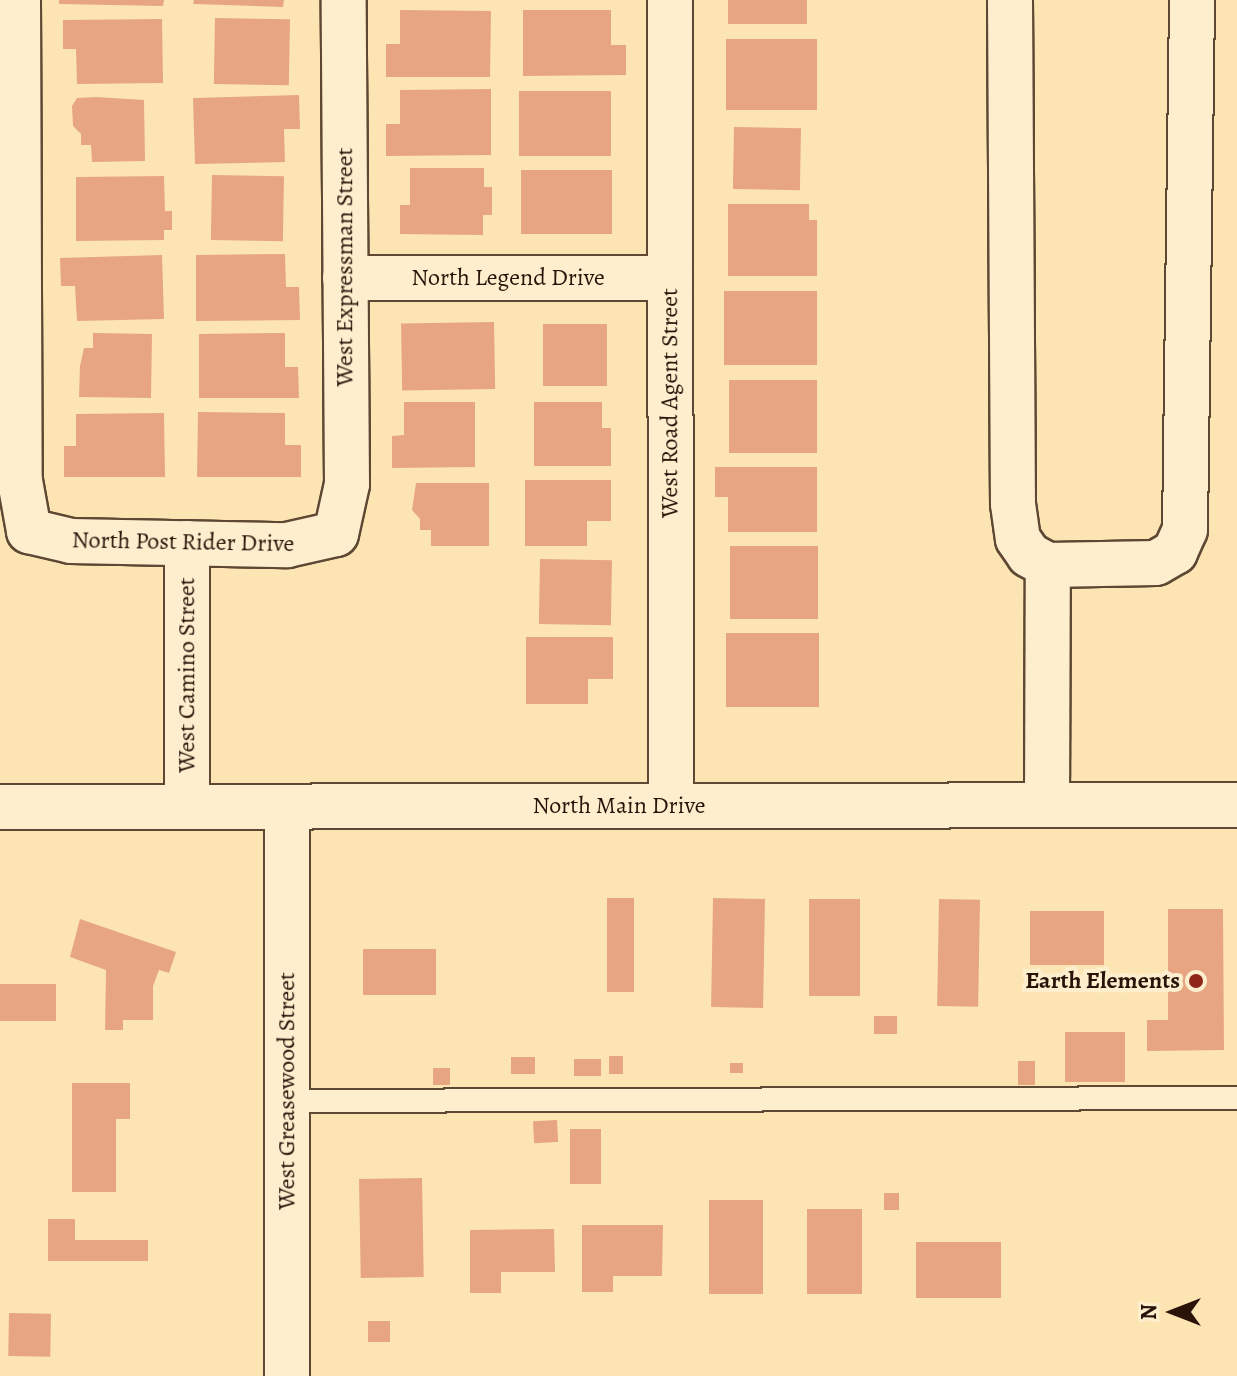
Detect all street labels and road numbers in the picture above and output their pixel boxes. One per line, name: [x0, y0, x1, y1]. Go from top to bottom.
street label: West Expressman Street: [331, 148, 359, 386]
street label: North Legend Drive: [411, 264, 605, 292]
street label: West Road Agent Street: [656, 288, 684, 518]
street label: North Post Rider Drive: [72, 526, 294, 558]
street label: West Camino Street: [173, 577, 201, 773]
street label: North Main Drive: [532, 792, 706, 820]
street label: West Greasewood Street: [273, 972, 301, 1210]

